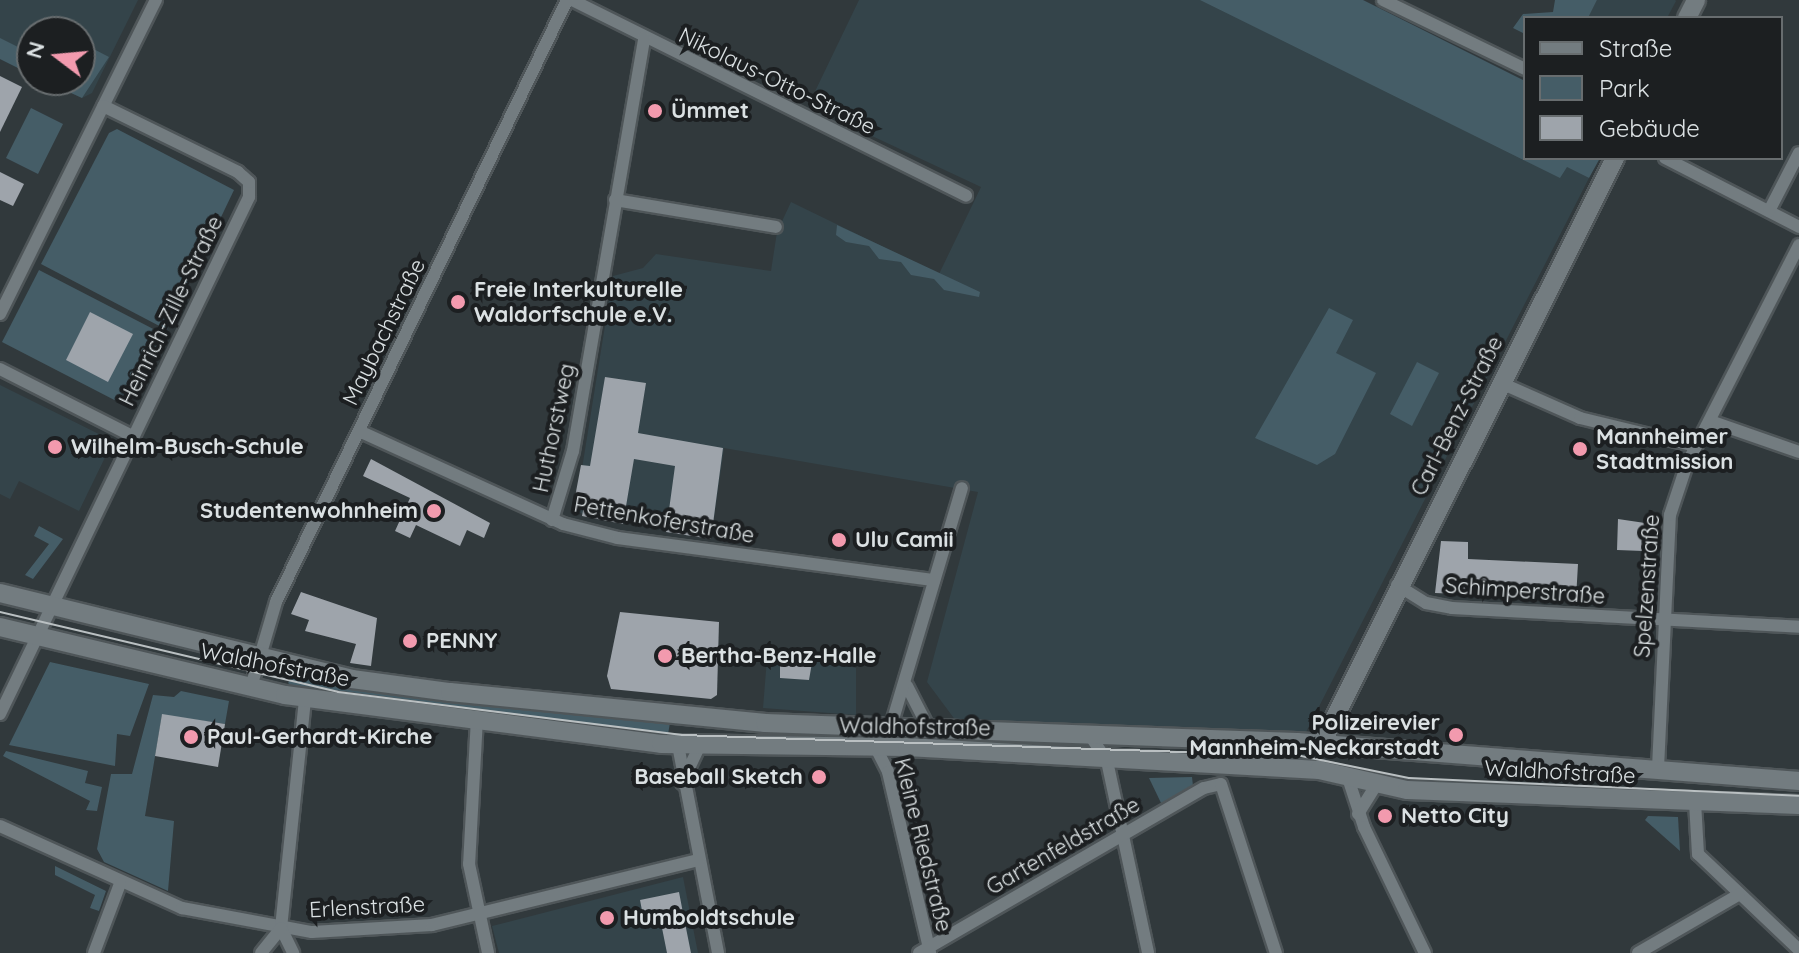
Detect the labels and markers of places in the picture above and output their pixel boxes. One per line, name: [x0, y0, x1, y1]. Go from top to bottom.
place label: Ümmet: [671, 98, 749, 124]
marker: Ümmet: [646, 102, 664, 120]
place label: Freie Interkulturelle Waldorfschule e.V.: [474, 276, 683, 328]
marker: Freie Interkulturelle Waldorfschule e.V.: [449, 293, 467, 311]
place label: Mannheimer Stadtmission: [1596, 423, 1733, 474]
place label: Wilhelm-Busch-Schule: [71, 434, 304, 460]
marker: Wilhelm-Busch-Schule: [46, 438, 64, 456]
marker: Mannheimer Stadtmission: [1571, 440, 1589, 458]
place label: Studentenwohnheim: [200, 498, 418, 524]
marker: Studentenwohnheim: [425, 502, 443, 520]
place label: Ulu Camii: [855, 527, 954, 553]
marker: Ulu Camii: [830, 531, 848, 549]
place label: PENNY: [426, 628, 497, 654]
marker: PENNY: [401, 632, 419, 650]
place label: Bertha-Benz-Halle: [681, 643, 876, 669]
marker: Bertha-Benz-Halle: [656, 647, 674, 665]
place label: Polizeirevier Mannheim-Neckarstadt: [1189, 709, 1440, 760]
place label: Paul-Gerhardt-Kirche: [207, 724, 432, 750]
marker: Polizeirevier Mannheim-Neckarstadt: [1447, 726, 1465, 744]
marker: Paul-Gerhardt-Kirche: [182, 728, 200, 746]
place label: Baseball Sketch: [634, 764, 803, 790]
marker: Baseball Sketch: [810, 768, 828, 786]
place label: Netto City: [1401, 803, 1509, 829]
marker: Netto City: [1376, 807, 1394, 825]
place label: Humboldtschule: [623, 905, 795, 931]
marker: Humboldtschule: [598, 909, 616, 927]

